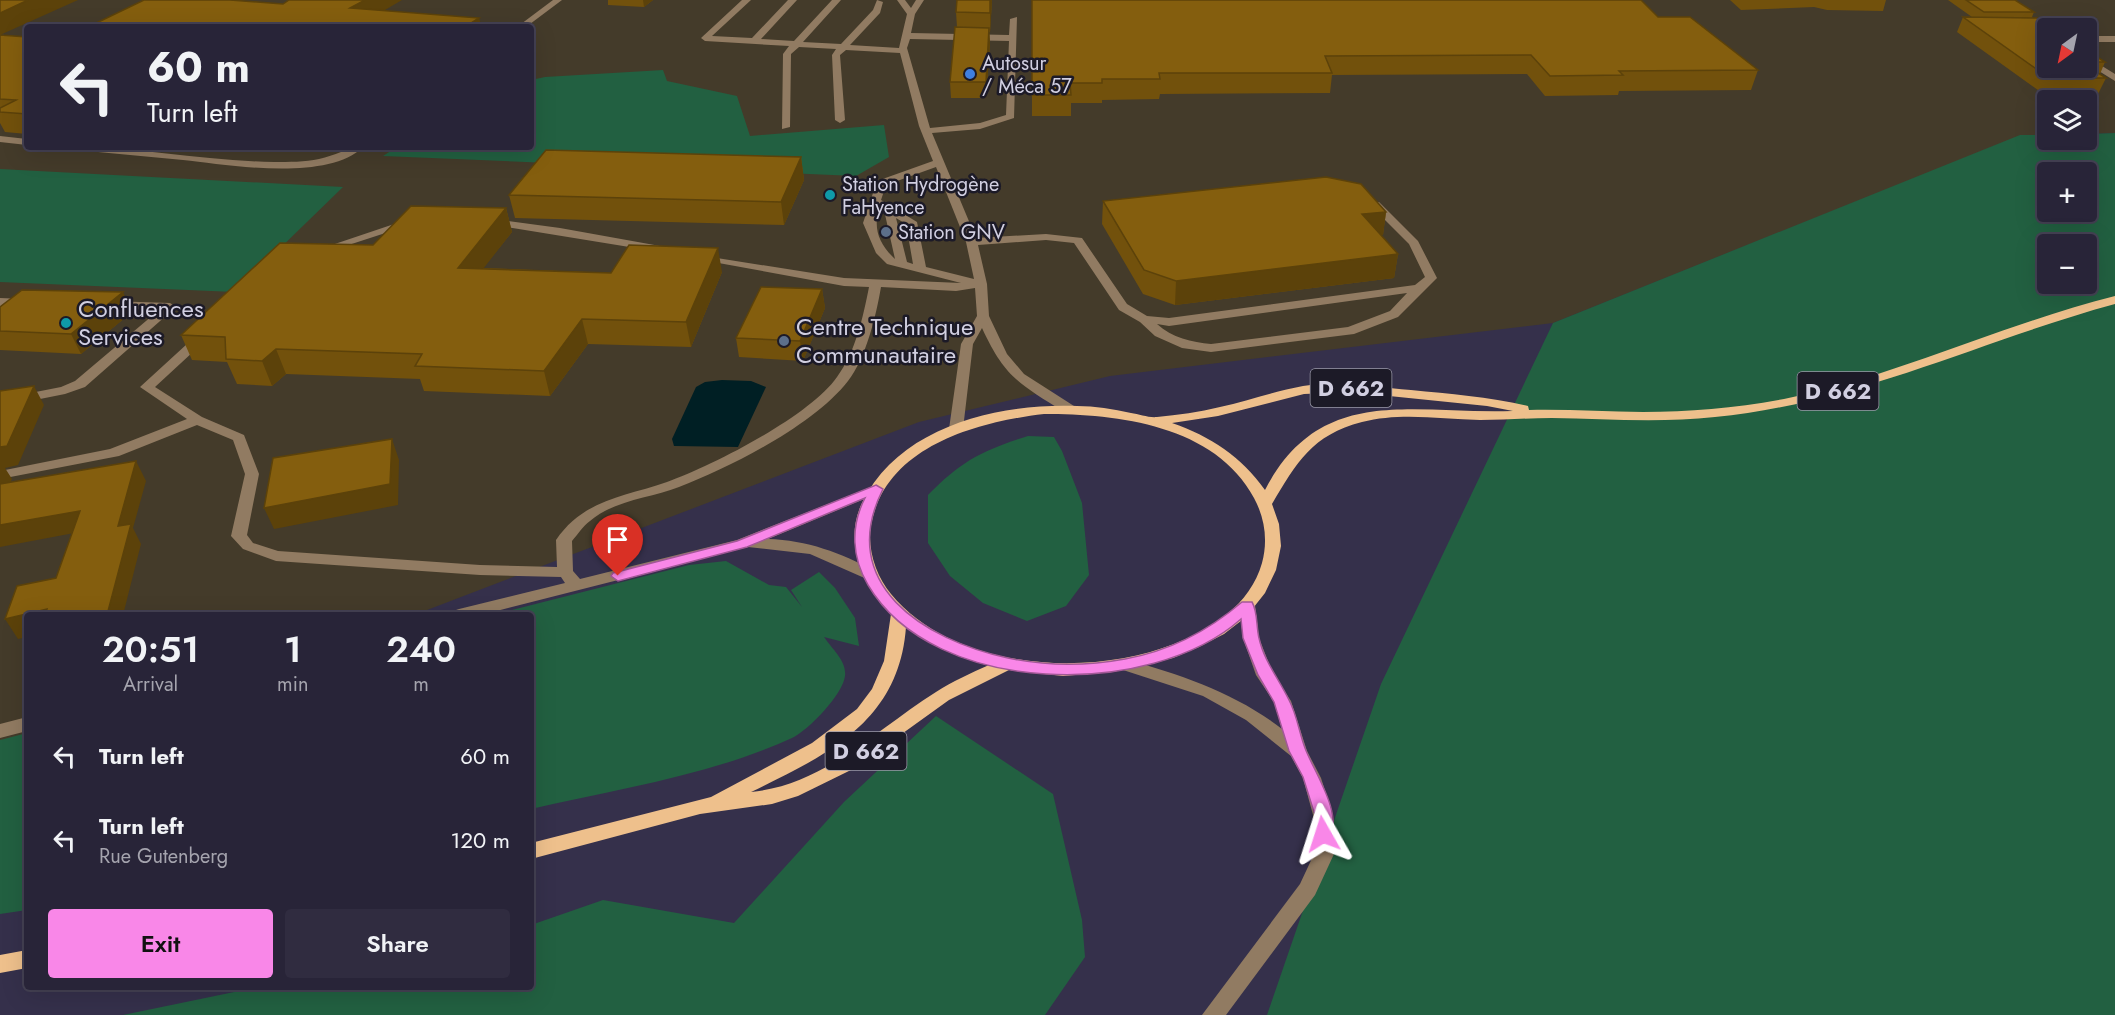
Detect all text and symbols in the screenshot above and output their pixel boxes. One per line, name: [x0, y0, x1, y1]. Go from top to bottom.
north arrow: [2037, 18, 2097, 78]
map controls: [2037, 18, 2097, 294]
text: 60 m: [147, 37, 250, 98]
icon: left: [48, 48, 126, 126]
place label: Autosur / Méca 57: [982, 49, 1072, 101]
marker: Autosur / Méca 57: [963, 67, 977, 81]
button: layers: [2037, 90, 2097, 150]
text: Turn left: [147, 93, 237, 132]
button: +: [2037, 162, 2097, 222]
place label: Station Hydrogène FaHyence: [842, 170, 999, 222]
marker: Station Hydrogène FaHyence: [823, 188, 837, 202]
place label: Station GNV: [898, 218, 1006, 247]
marker: Station GNV: [879, 225, 893, 239]
button: −: [2037, 234, 2097, 294]
place label: Confluences Services: [78, 291, 204, 354]
place label: Centre Technique Communautaire: [796, 309, 973, 372]
marker: Confluences Services: [59, 316, 73, 330]
marker: Centre Technique Communautaire: [777, 334, 791, 348]
road number: D 662: [1310, 369, 1392, 407]
road number: D 662: [1798, 372, 1878, 410]
pin: [592, 514, 643, 576]
icon: arrive: [601, 523, 634, 556]
text: 20:51: [102, 623, 199, 675]
text: 1: [284, 623, 302, 675]
text: 240: [386, 623, 456, 675]
text: Arrival: [123, 670, 178, 699]
text: min: [277, 670, 308, 699]
text: m: [413, 670, 429, 699]
road number: D 662: [826, 732, 906, 770]
icon: left: [48, 740, 81, 773]
text: Turn left: [99, 740, 184, 772]
text: 60 m: [460, 740, 510, 772]
position arrow: [1291, 802, 1355, 866]
text: Turn left: [99, 810, 184, 842]
icon: left: [48, 824, 81, 857]
text: 120 m: [451, 824, 510, 856]
text: Rue Gutenberg: [99, 842, 228, 871]
button: Exit: [48, 909, 273, 978]
button: Share: [285, 909, 510, 978]

